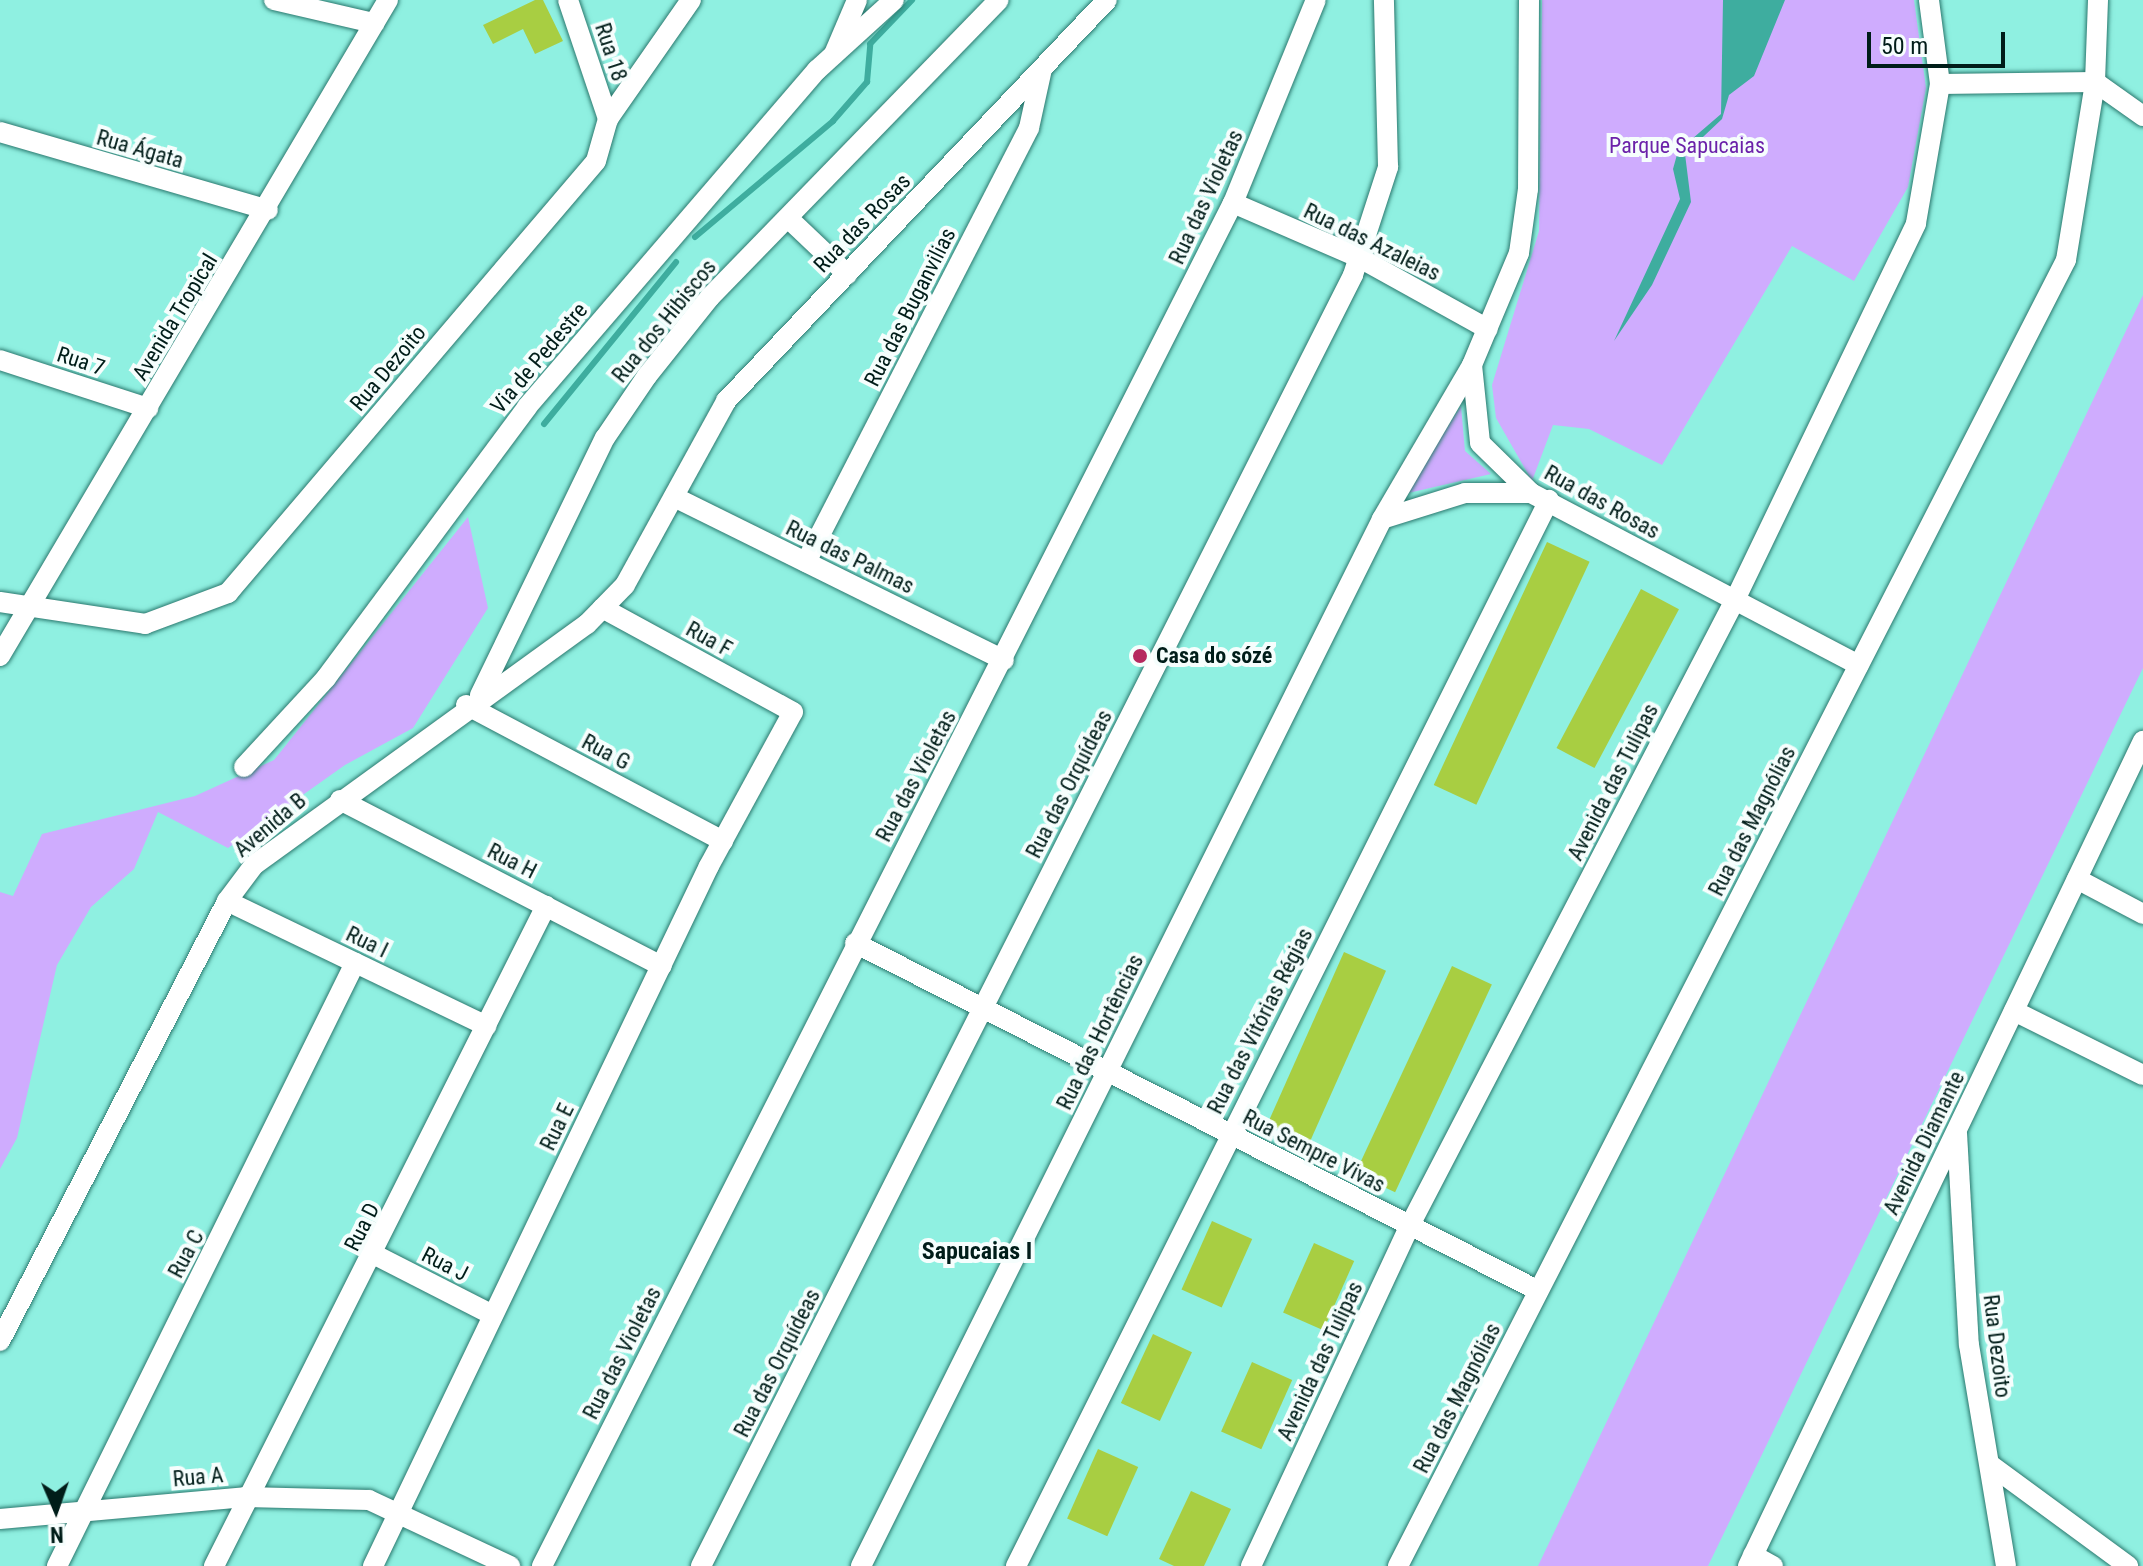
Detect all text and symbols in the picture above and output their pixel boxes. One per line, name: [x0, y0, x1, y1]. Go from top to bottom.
scale bar: [1871, 16, 2009, 66]
street label: Rua 18: [589, 20, 633, 84]
text: 50 m: [1881, 32, 1928, 60]
street label: Rua Ágata: [94, 124, 186, 174]
street label: Rua das Violetas: [1163, 126, 1249, 268]
park label: Parque Sapucaias: [1609, 133, 1765, 159]
street label: Rua das Rosas: [808, 168, 916, 278]
street label: Rua das Azaleias: [1300, 198, 1444, 286]
street label: Rua das Buganvilias: [859, 223, 961, 391]
street label: Avenida Tropical: [127, 249, 223, 385]
street label: Rua dos Hibiscos: [606, 254, 722, 388]
street label: Via de Pedestre: [485, 297, 593, 419]
street label: Rua Dezoito: [345, 320, 431, 416]
street label: Rua 7: [54, 341, 108, 381]
street label: Rua das Rosas: [1540, 459, 1664, 545]
street label: Rua das Palmas: [782, 515, 918, 599]
street label: Rua F: [681, 616, 737, 662]
place label: Casa do sózé: [1156, 643, 1272, 669]
marker: Casa do sózé: [1131, 647, 1149, 665]
street label: Avenida das Tulipas: [1562, 699, 1664, 865]
street label: Rua das Orquídeas: [1020, 705, 1118, 863]
street label: Rua das Violetas: [870, 706, 962, 846]
street label: Rua G: [577, 728, 635, 776]
street label: Rua das Magnólias: [1703, 742, 1801, 900]
street label: Avenida B: [229, 787, 311, 863]
street label: Rua H: [483, 838, 541, 884]
street label: Rua I: [342, 921, 392, 963]
street label: Rua das Vitórias Régias: [1202, 924, 1318, 1118]
street label: Rua das Hortências: [1051, 950, 1149, 1114]
street label: Avenida Diamante: [1878, 1067, 1970, 1219]
street label: Rua E: [534, 1099, 580, 1155]
street label: Rua Sempre Vivas: [1238, 1104, 1390, 1198]
street label: Rua D: [339, 1199, 385, 1255]
street label: Rua C: [163, 1226, 209, 1282]
district label: Sapucaias I: [922, 1238, 1032, 1266]
street label: Rua J: [417, 1241, 473, 1287]
street label: Avenida das Tulipas: [1271, 1277, 1369, 1445]
street label: Rua das Violetas: [577, 1282, 667, 1424]
street label: Rua das Orquídeas: [728, 1284, 826, 1442]
street label: Rua Dezoito: [1978, 1293, 2016, 1399]
street label: Rua das Magnólias: [1408, 1319, 1506, 1477]
street label: Rua A: [172, 1462, 224, 1492]
north arrow: [16, 1470, 96, 1550]
text: N: [50, 1522, 64, 1547]

